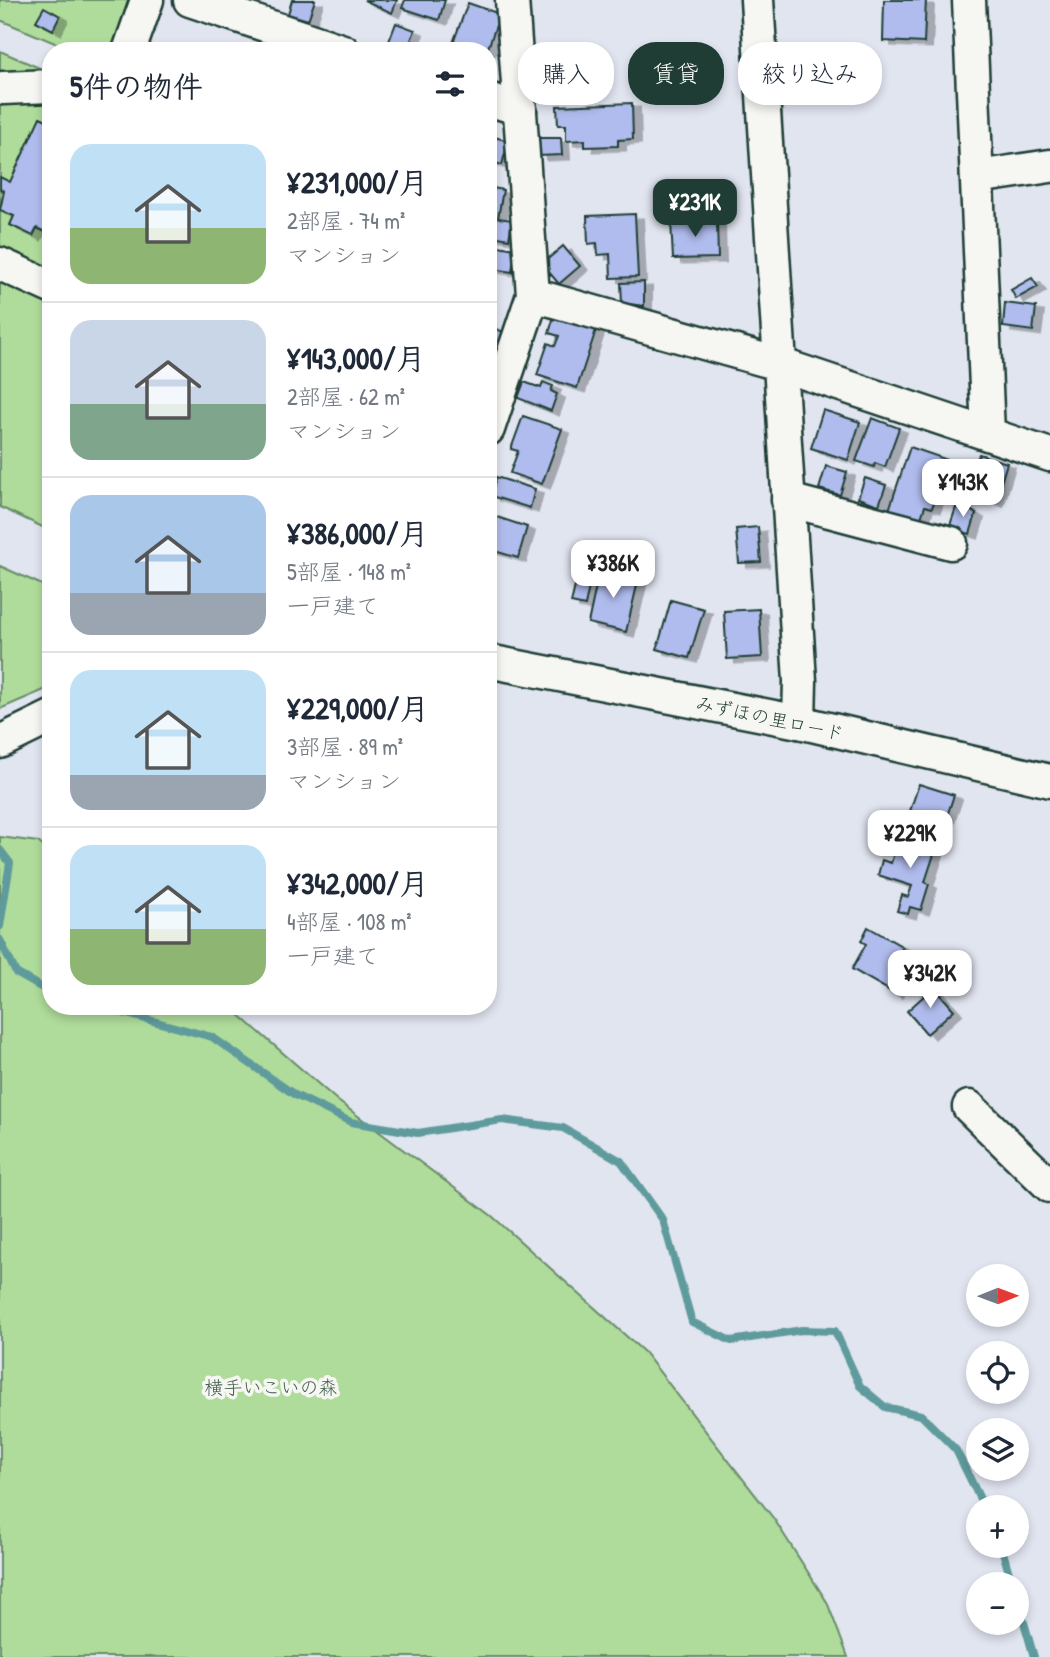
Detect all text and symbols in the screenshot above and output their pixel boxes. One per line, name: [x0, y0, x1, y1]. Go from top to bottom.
chip: 購入: [518, 42, 614, 105]
chip: 賃貸: [628, 42, 724, 105]
chip: 絞り込み: [738, 42, 882, 105]
icon: filters: [431, 65, 469, 103]
text: 5件の物件: [70, 66, 203, 106]
text: ¥231,000/月: [287, 162, 428, 202]
icon: home: [126, 172, 210, 256]
pin: ¥231K: [646, 180, 744, 239]
text: ¥231K: [669, 186, 721, 217]
text: 2部屋 · 74 m²: [287, 205, 405, 236]
text: マンション: [287, 239, 401, 270]
text: ¥143,000/月: [287, 338, 426, 378]
icon: home: [126, 348, 210, 432]
text: 2部屋 · 62 m²: [287, 381, 405, 412]
text: マンション: [287, 415, 401, 446]
pin: ¥143K: [914, 460, 1012, 519]
text: ¥143K: [938, 466, 988, 497]
text: ¥386,000/月: [287, 513, 428, 553]
icon: home: [126, 523, 210, 607]
pin: ¥386K: [564, 540, 662, 600]
text: ¥386K: [587, 547, 639, 578]
text: 5部屋 · 148 m²: [287, 556, 411, 587]
text: 一戸建て: [287, 590, 379, 621]
text: ¥229,000/月: [287, 688, 429, 728]
street label: みずほの里ロード: [693, 690, 847, 746]
icon: home: [126, 698, 210, 782]
text: 3部屋 · 89 m²: [287, 731, 403, 762]
text: マンション: [287, 765, 401, 796]
pin: ¥229K: [861, 810, 959, 870]
text: ¥229K: [884, 817, 936, 848]
text: ¥342,000/月: [287, 863, 429, 903]
icon: home: [126, 873, 210, 957]
text: 4部屋 · 108 m²: [287, 906, 412, 937]
text: 一戸建て: [287, 940, 379, 971]
pin: ¥342K: [881, 950, 979, 1010]
text: ¥342K: [904, 957, 956, 988]
north arrow: [966, 1264, 1029, 1326]
map controls: [966, 1264, 1029, 1635]
button: locate: [966, 1341, 1029, 1404]
park label: 横手いこいの森: [204, 1374, 338, 1400]
button: layers: [966, 1418, 1029, 1481]
button: +: [966, 1495, 1029, 1558]
button: −: [966, 1572, 1029, 1635]

